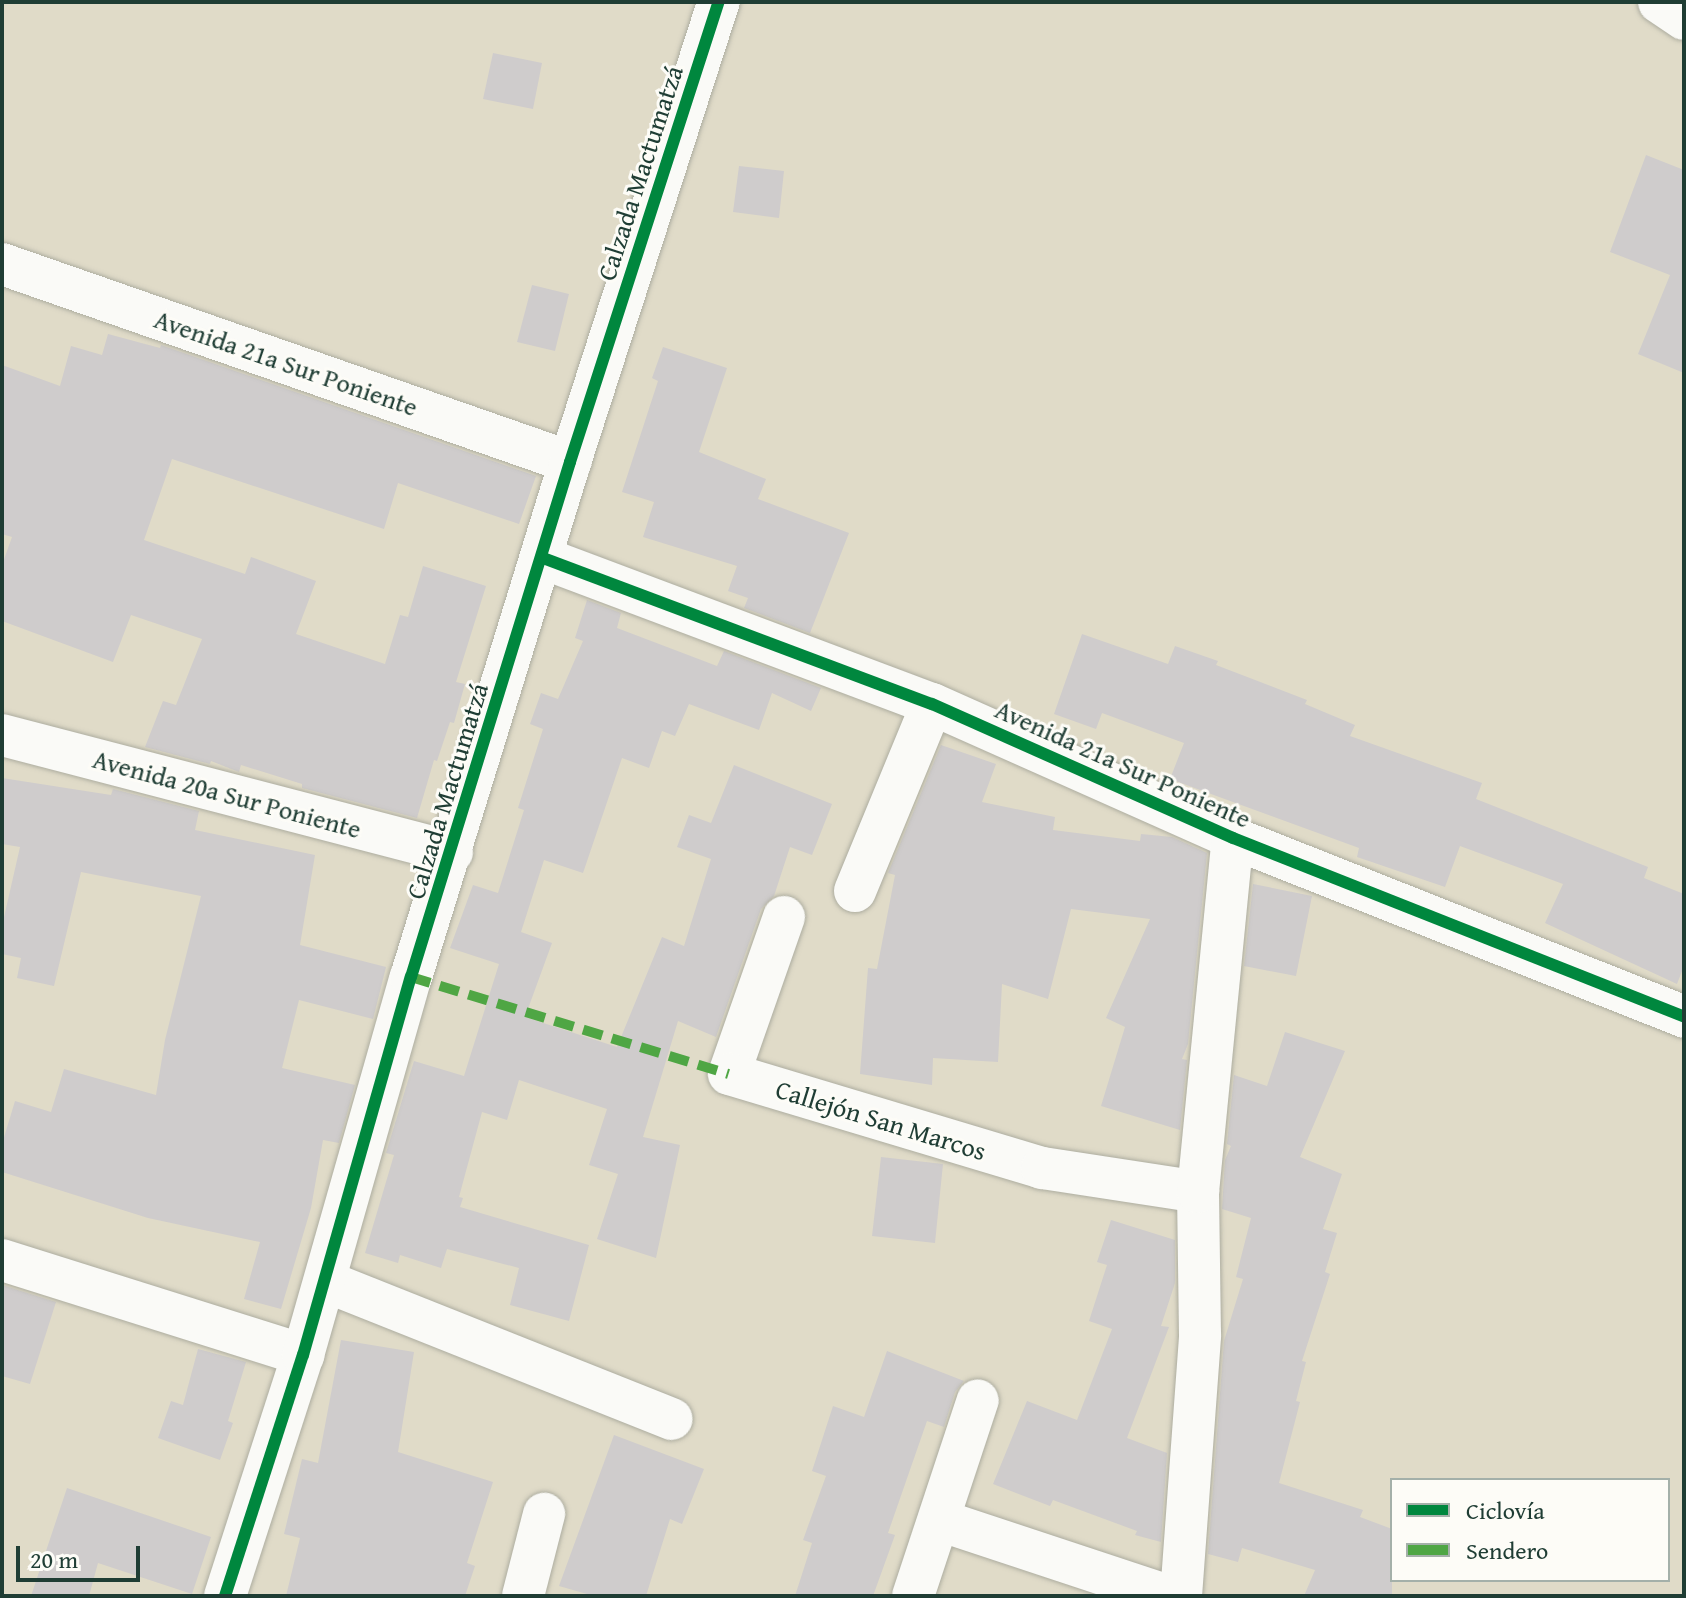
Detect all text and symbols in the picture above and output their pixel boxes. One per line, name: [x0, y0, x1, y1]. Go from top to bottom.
street label: Calzada Mactumatzá: [591, 62, 689, 284]
street label: Avenida 21a Sur Poniente: [150, 303, 422, 423]
street label: Calzada Mactumatzá: [399, 679, 495, 903]
street label: Avenida 21a Sur Poniente: [990, 694, 1256, 834]
street label: Avenida 20a Sur Poniente: [89, 743, 365, 845]
street label: Callejón San Marcos: [772, 1073, 990, 1167]
legend: [1390, 1478, 1670, 1582]
text: Ciclovía: [1466, 1493, 1545, 1528]
scale bar: [20, 1530, 144, 1580]
text: Sendero: [1466, 1533, 1548, 1568]
text: 20 m: [30, 1542, 78, 1577]

